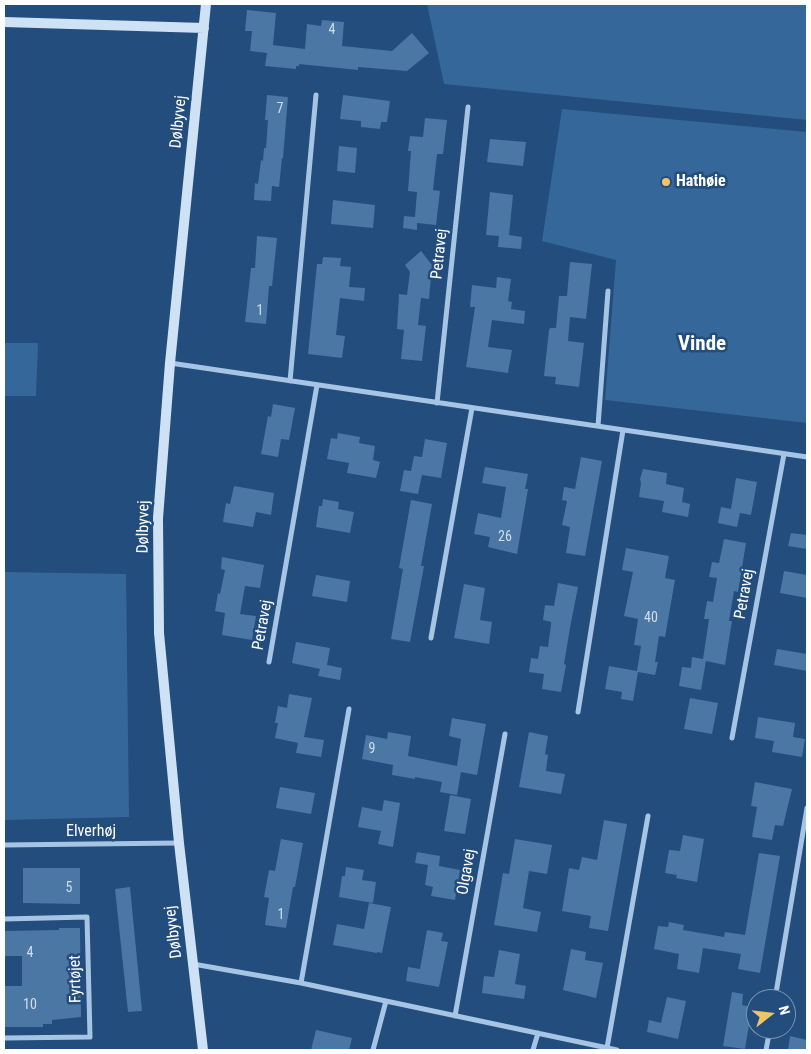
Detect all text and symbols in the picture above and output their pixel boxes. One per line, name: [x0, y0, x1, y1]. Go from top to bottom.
house number: 4: [329, 22, 335, 38]
street label: Dølbyvej: [167, 95, 191, 149]
house number: 7: [277, 101, 283, 117]
place label: Hathøie: [676, 172, 726, 192]
marker: Hathøie: [660, 176, 672, 188]
street label: Petravej: [428, 228, 452, 280]
house number: 1: [257, 303, 263, 319]
district label: Vinde: [678, 332, 726, 358]
street label: Dølbyvej: [134, 500, 154, 554]
house number: 26: [498, 529, 512, 545]
street label: Petravej: [731, 567, 759, 621]
street label: Petravej: [249, 598, 277, 652]
house number: 40: [644, 610, 658, 626]
house number: 9: [369, 741, 375, 757]
street label: Elverhøj: [66, 822, 116, 842]
street label: Olgavej: [454, 847, 480, 897]
house number: 5: [66, 880, 72, 896]
street label: Dølbyvej: [161, 904, 187, 960]
house number: 1: [278, 907, 284, 923]
house number: 4: [27, 945, 33, 961]
street label: Fyrtøjet: [66, 955, 86, 1003]
north arrow: [746, 989, 796, 1039]
house number: 10: [23, 997, 37, 1013]
text: N: [776, 1004, 793, 1016]

